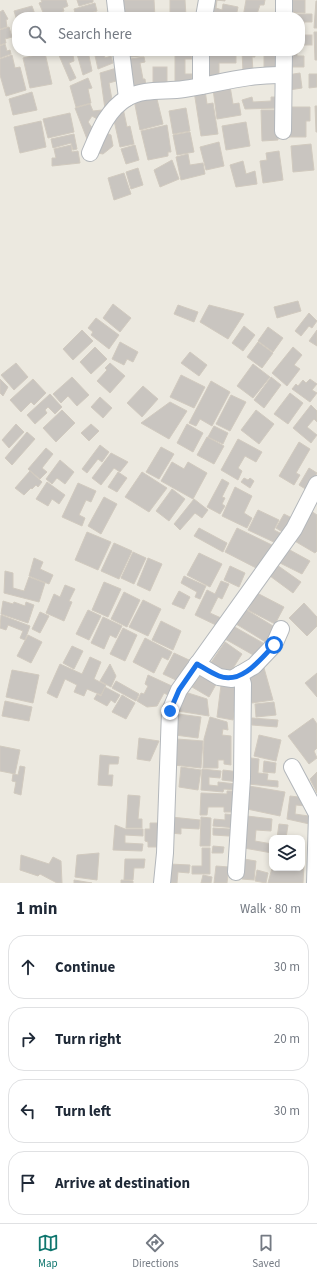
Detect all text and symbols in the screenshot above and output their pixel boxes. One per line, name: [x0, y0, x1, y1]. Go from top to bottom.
search box: [12, 12, 305, 56]
icon: search: [26, 23, 48, 45]
text: Search here: [58, 24, 132, 45]
route start: [265, 636, 283, 654]
route end: [161, 702, 179, 720]
map controls: [269, 835, 305, 871]
button: layers: [269, 835, 305, 871]
text: 1 min: [16, 897, 57, 921]
text: Walk · 80 m: [240, 900, 301, 918]
icon: ahead: [17, 956, 39, 978]
text: Continue: [55, 957, 115, 978]
text: 30 m: [274, 958, 300, 976]
icon: right: [17, 1028, 39, 1050]
text: Turn right: [55, 1029, 121, 1050]
text: 20 m: [274, 1030, 300, 1048]
icon: left: [17, 1100, 39, 1122]
text: Turn left: [55, 1101, 111, 1122]
text: 30 m: [274, 1102, 300, 1120]
icon: arrive: [17, 1172, 39, 1194]
text: Arrive at destination: [55, 1173, 190, 1194]
tab: Map: [37, 1232, 59, 1271]
tab: Directions: [132, 1232, 179, 1271]
tab: Saved: [252, 1232, 280, 1271]

